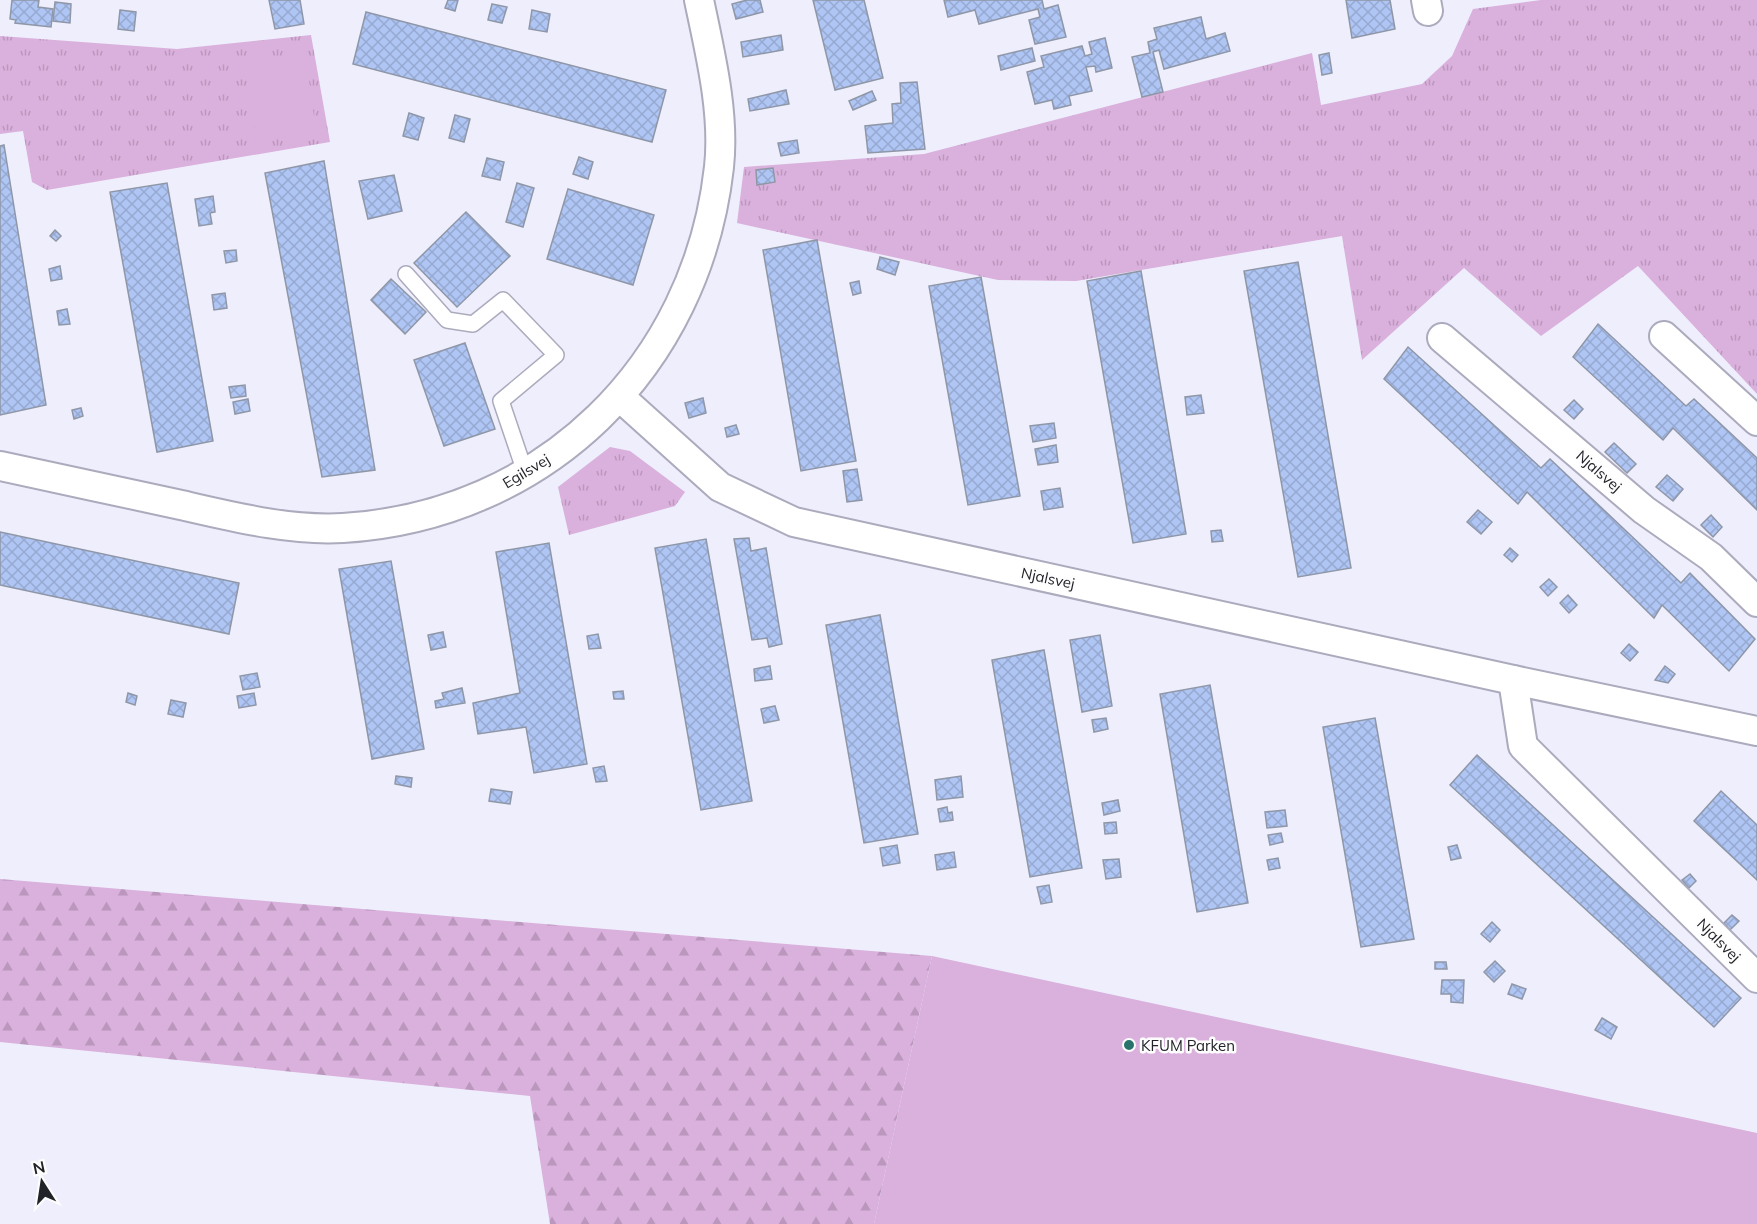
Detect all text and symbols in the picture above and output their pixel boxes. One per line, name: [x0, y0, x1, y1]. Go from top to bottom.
street label: Njalsvej: [1572, 446, 1626, 496]
street label: Egilsvej: [499, 450, 553, 492]
street label: Njalsvej: [1020, 563, 1076, 593]
street label: Njalsvej: [1693, 914, 1745, 966]
place label: KFUM Parken: [1141, 1036, 1235, 1055]
marker: KFUM Parken: [1122, 1038, 1136, 1052]
north arrow: [12, 1152, 72, 1212]
text: N: [31, 1156, 47, 1178]

